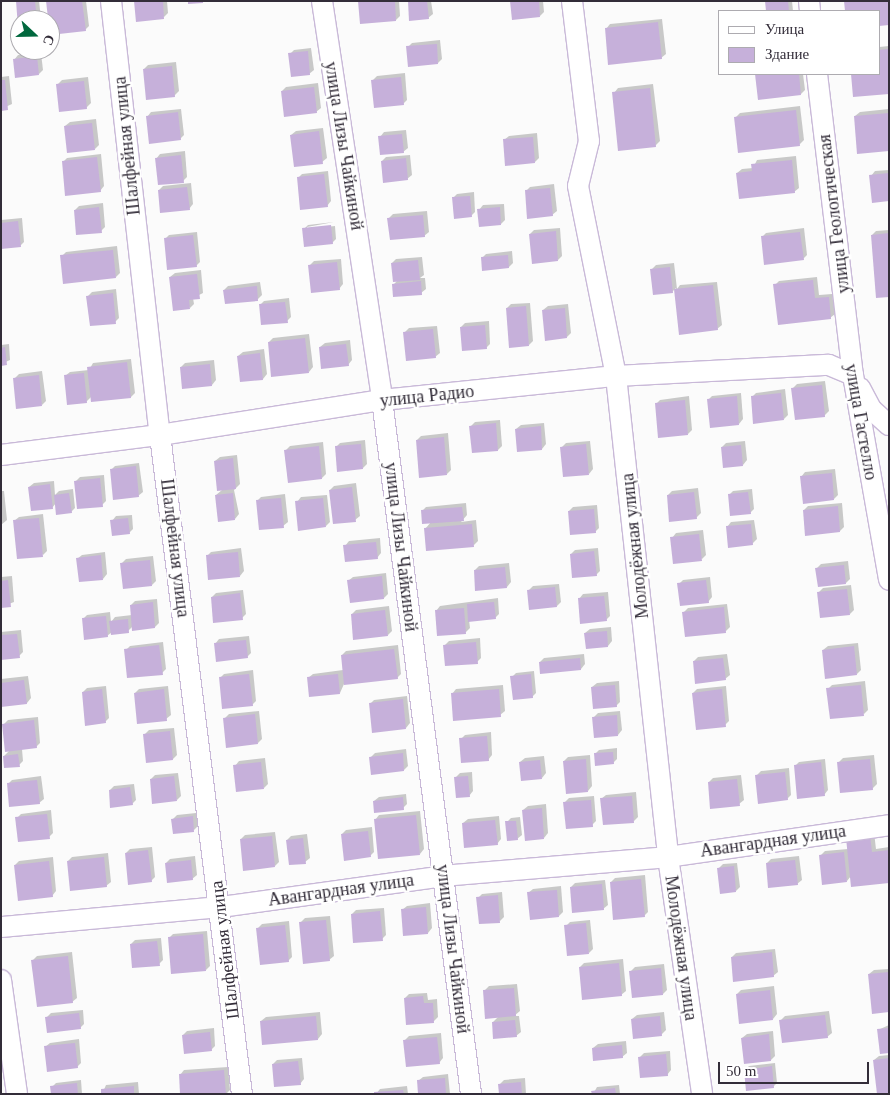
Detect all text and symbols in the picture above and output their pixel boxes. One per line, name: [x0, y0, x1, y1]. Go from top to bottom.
north arrow: [10, 10, 60, 60]
legend: [718, 10, 880, 75]
text: Улица: [765, 21, 804, 37]
text: С: [40, 33, 57, 48]
text: Здание: [765, 46, 809, 62]
street label: улица Лизы Чайкиной: [320, 60, 368, 232]
street label: Шалфейная улица: [109, 76, 145, 216]
street label: улица Геологическая: [814, 133, 854, 295]
street label: улица Гастелло: [840, 362, 882, 482]
street label: улица Радио: [379, 380, 475, 412]
street label: улица Лизы Чайкиной: [380, 461, 422, 633]
street label: Молодёжная улица: [617, 472, 653, 620]
street label: Шалфейная улица: [156, 477, 194, 619]
street label: Авангардная улица: [699, 820, 847, 862]
street label: улица Лизы Чайкиной: [432, 863, 474, 1035]
street label: Авангардная улица: [267, 869, 415, 911]
street label: Молодёжная улица: [660, 874, 702, 1022]
street label: Шалфейная улица: [206, 879, 244, 1021]
scale bar: [720, 1052, 871, 1084]
text: 50 m: [726, 1063, 756, 1079]

